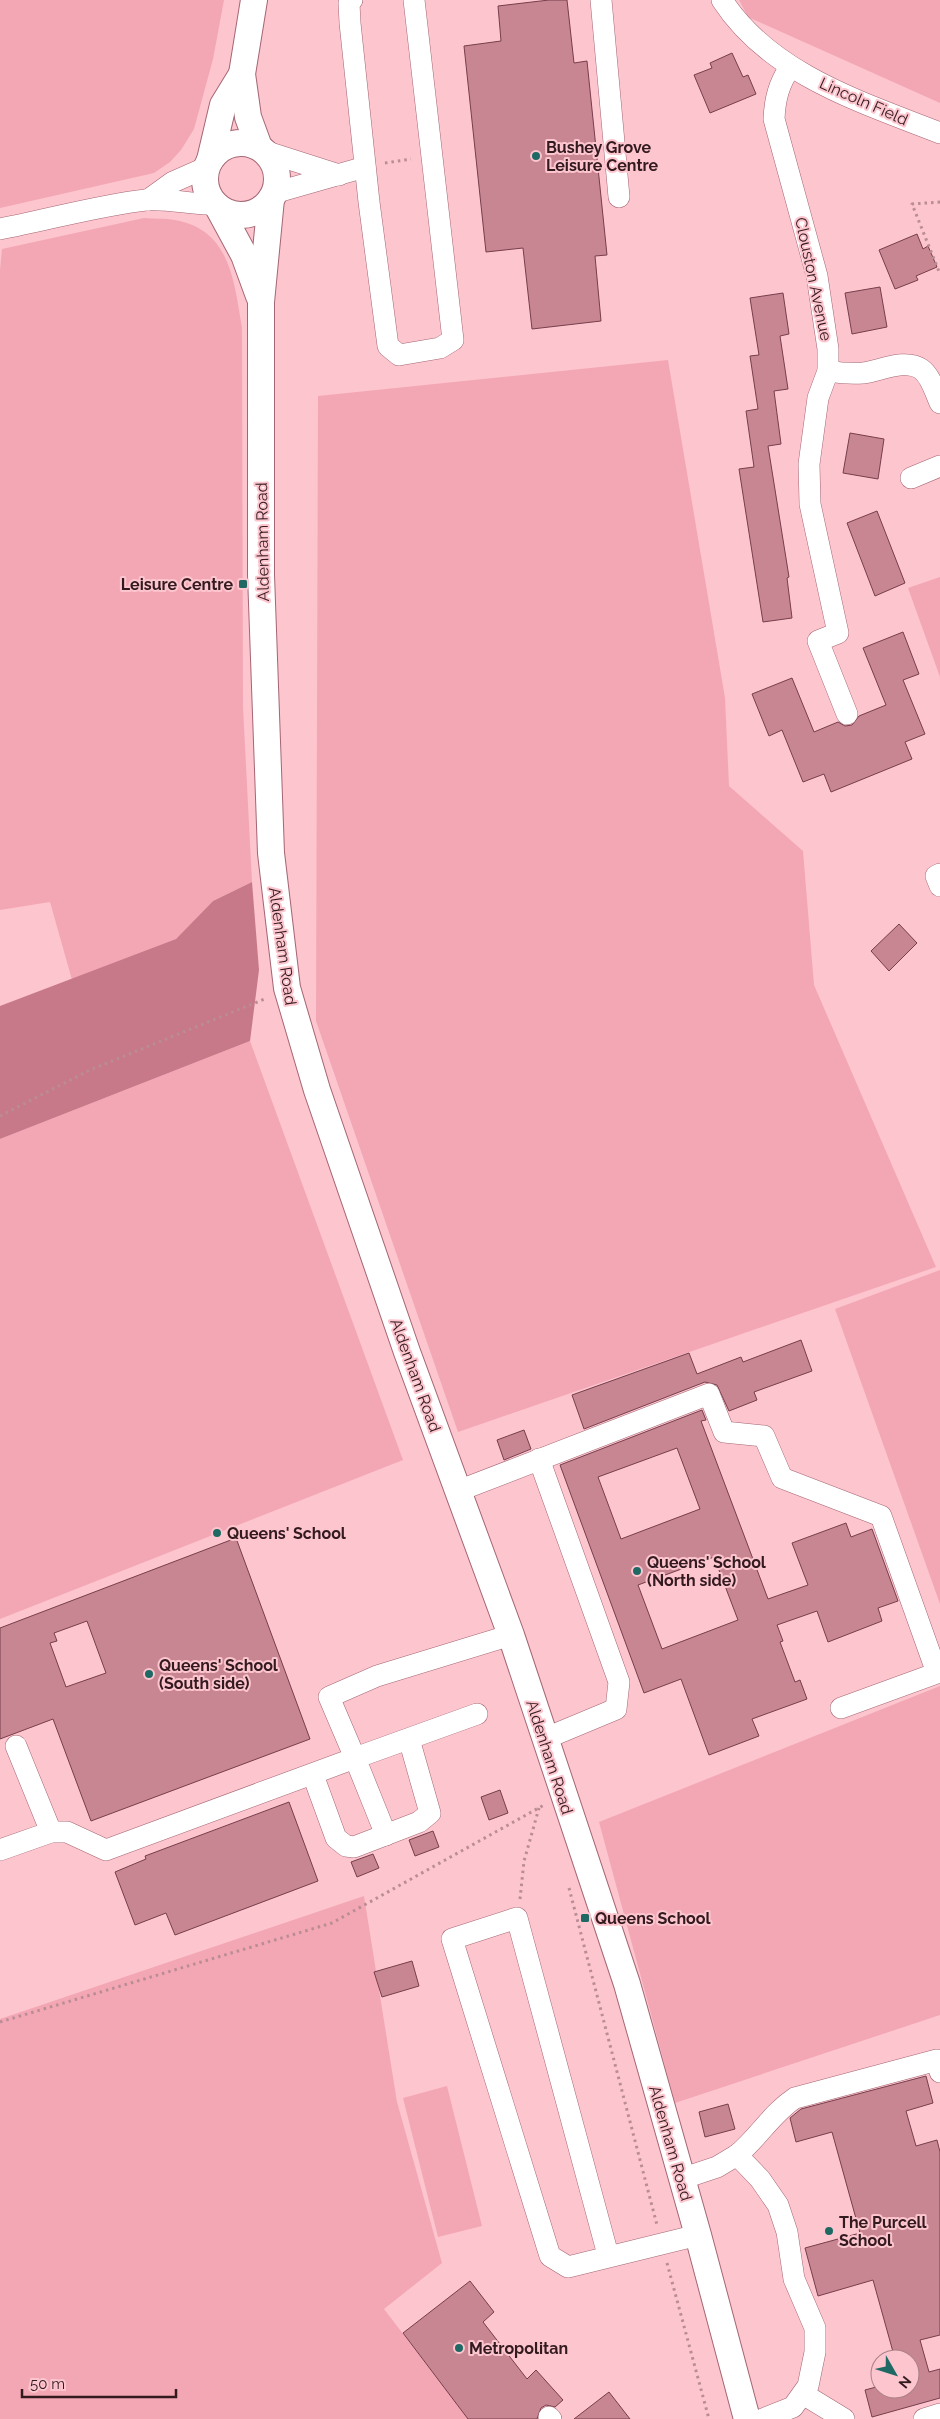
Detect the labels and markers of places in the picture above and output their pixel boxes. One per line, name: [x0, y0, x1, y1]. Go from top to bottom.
place label: Bushey Grove Leisure Centre: [546, 138, 659, 175]
marker: Bushey Grove Leisure Centre: [530, 150, 542, 162]
place label: Leisure Centre: [121, 575, 233, 594]
marker: Leisure Centre: [237, 578, 249, 590]
place label: Queens' School: [227, 1524, 347, 1543]
marker: Queens' School: [211, 1527, 223, 1539]
place label: Queens' School (North side): [647, 1553, 767, 1590]
marker: Queens' School (North side): [631, 1565, 643, 1577]
place label: Queens' School (South side): [159, 1656, 279, 1693]
marker: Queens' School (South side): [143, 1668, 155, 1680]
place label: Queens School: [595, 1909, 711, 1928]
marker: Queens School: [579, 1912, 591, 1924]
place label: The Purcell School: [839, 2213, 928, 2250]
marker: The Purcell School: [823, 2225, 835, 2237]
place label: Metropolitan: [469, 2339, 568, 2358]
marker: Metropolitan: [453, 2342, 465, 2354]

